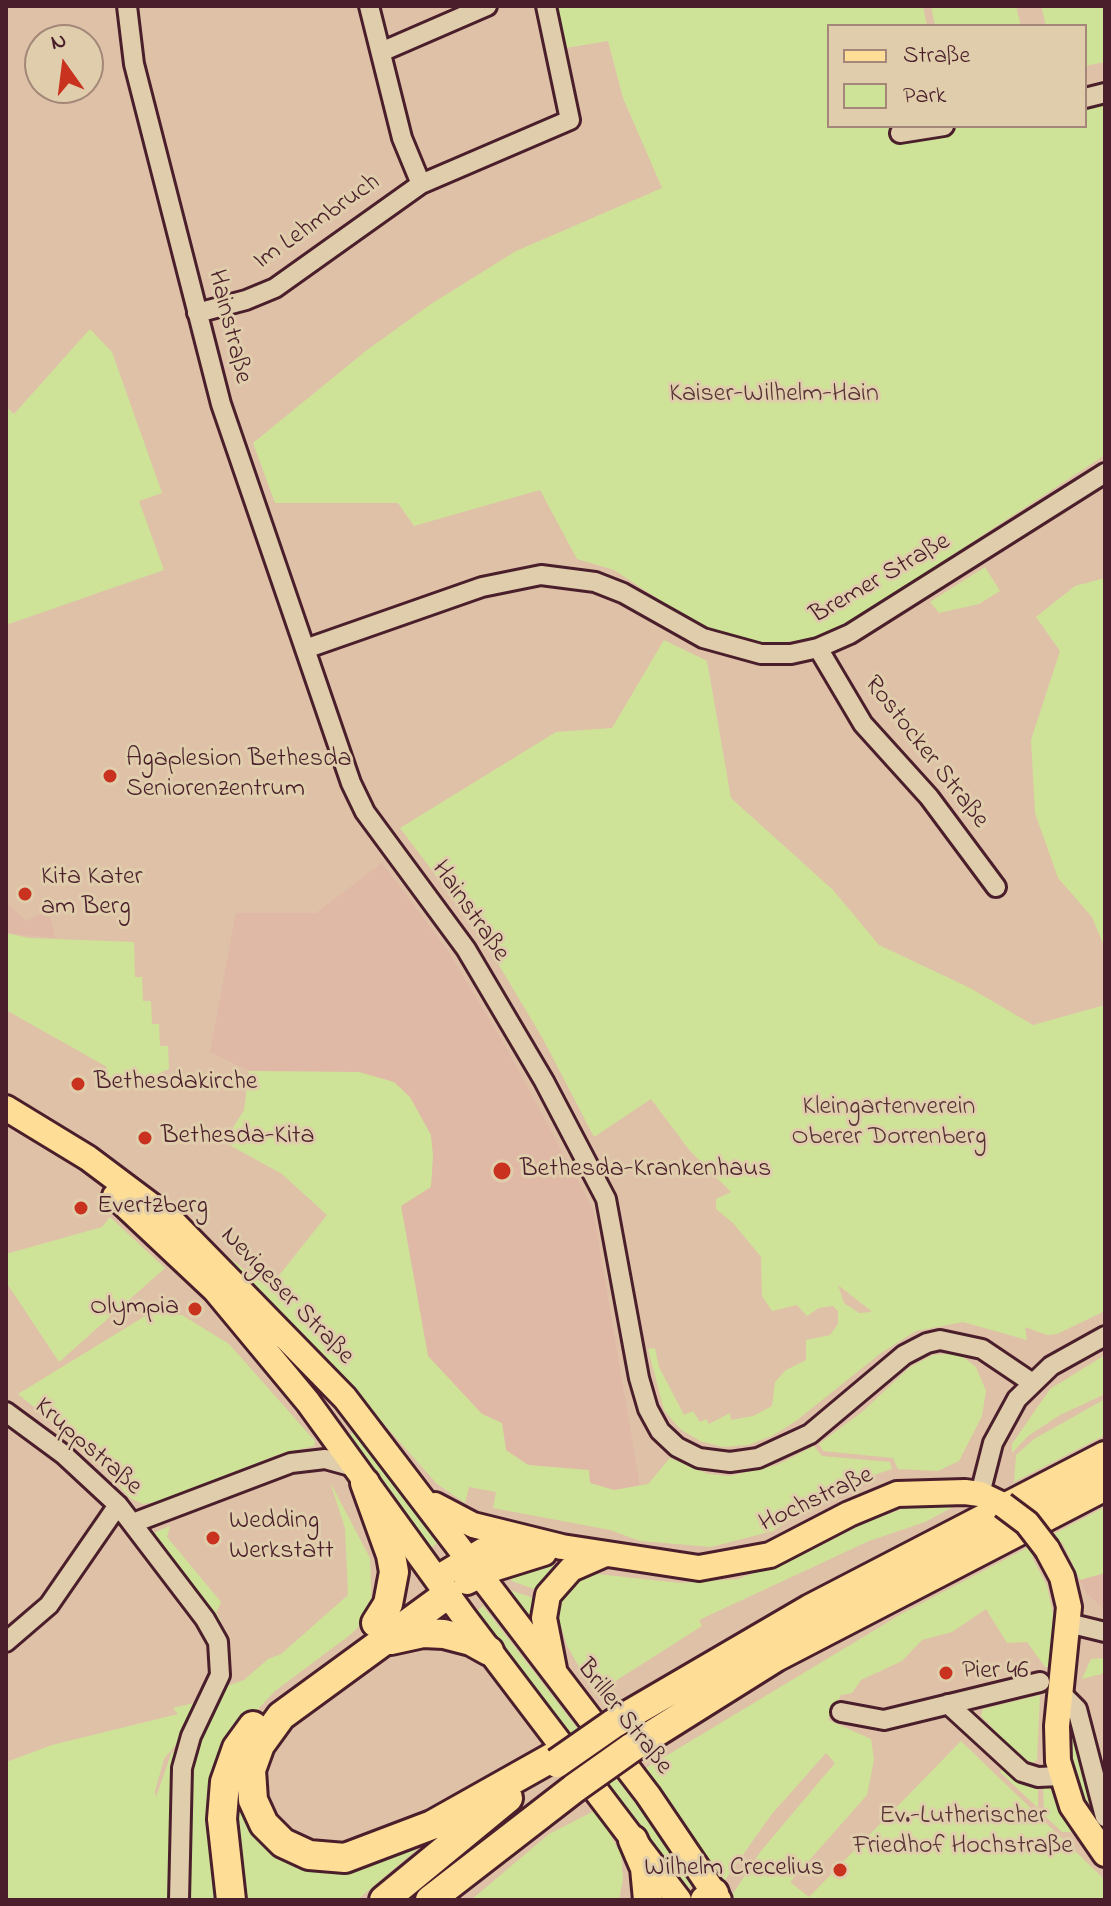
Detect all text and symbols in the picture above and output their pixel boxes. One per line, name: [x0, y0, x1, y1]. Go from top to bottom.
north arrow: [24, 24, 104, 104]
legend: [827, 24, 1087, 128]
text: N: [48, 25, 70, 60]
text: Straße: [903, 39, 970, 74]
text: Park: [903, 79, 946, 114]
street label: Im Lehmbruch: [249, 168, 387, 278]
street label: Hainstraße: [199, 267, 257, 387]
park label: Kaiser-Wilhelm-Hain: [669, 380, 879, 412]
street label: Bremer Straße: [805, 527, 957, 633]
street label: Rostocker Straße: [856, 670, 994, 836]
place label: Agaplesion Bethesda Seniorenzentrum: [126, 745, 352, 806]
marker: Agaplesion Bethesda Seniorenzentrum: [101, 767, 119, 785]
street label: Hainstraße: [423, 856, 515, 968]
place label: Kita Kater am Berg: [41, 863, 143, 924]
marker: Kita Kater am Berg: [16, 885, 34, 903]
place label: Bethesdakirche: [94, 1068, 257, 1100]
marker: Bethesdakirche: [69, 1075, 87, 1093]
park label: Kleingartenverein Oberer Dorrenberg: [791, 1093, 987, 1154]
place label: Bethesda-Kita: [161, 1122, 315, 1154]
marker: Bethesda-Kita: [136, 1129, 154, 1147]
place label: Bethesda-Krankenhaus: [520, 1155, 771, 1187]
marker: Bethesda-Krankenhaus: [491, 1160, 513, 1182]
place label: Evertzberg: [97, 1192, 208, 1224]
marker: Evertzberg: [72, 1199, 90, 1217]
street label: Nevigeser Straße: [212, 1222, 360, 1372]
place label: Olympia: [90, 1293, 179, 1325]
marker: Olympia: [186, 1300, 204, 1318]
street label: Kruppstraße: [27, 1393, 147, 1503]
street label: Hochstraße: [755, 1461, 879, 1541]
place label: Wedding Werkstatt: [229, 1507, 334, 1568]
marker: Wedding Werkstatt: [204, 1529, 222, 1547]
street label: Briller Straße: [568, 1654, 678, 1782]
place label: Pier 46: [962, 1657, 1029, 1689]
marker: Pier 46: [937, 1664, 955, 1682]
park label: Ev.-Lutherischer Friedhof Hochstraße: [853, 1802, 1073, 1864]
place label: Wilhelm Crecelius: [644, 1854, 824, 1886]
marker: Wilhelm Crecelius: [831, 1861, 849, 1879]

